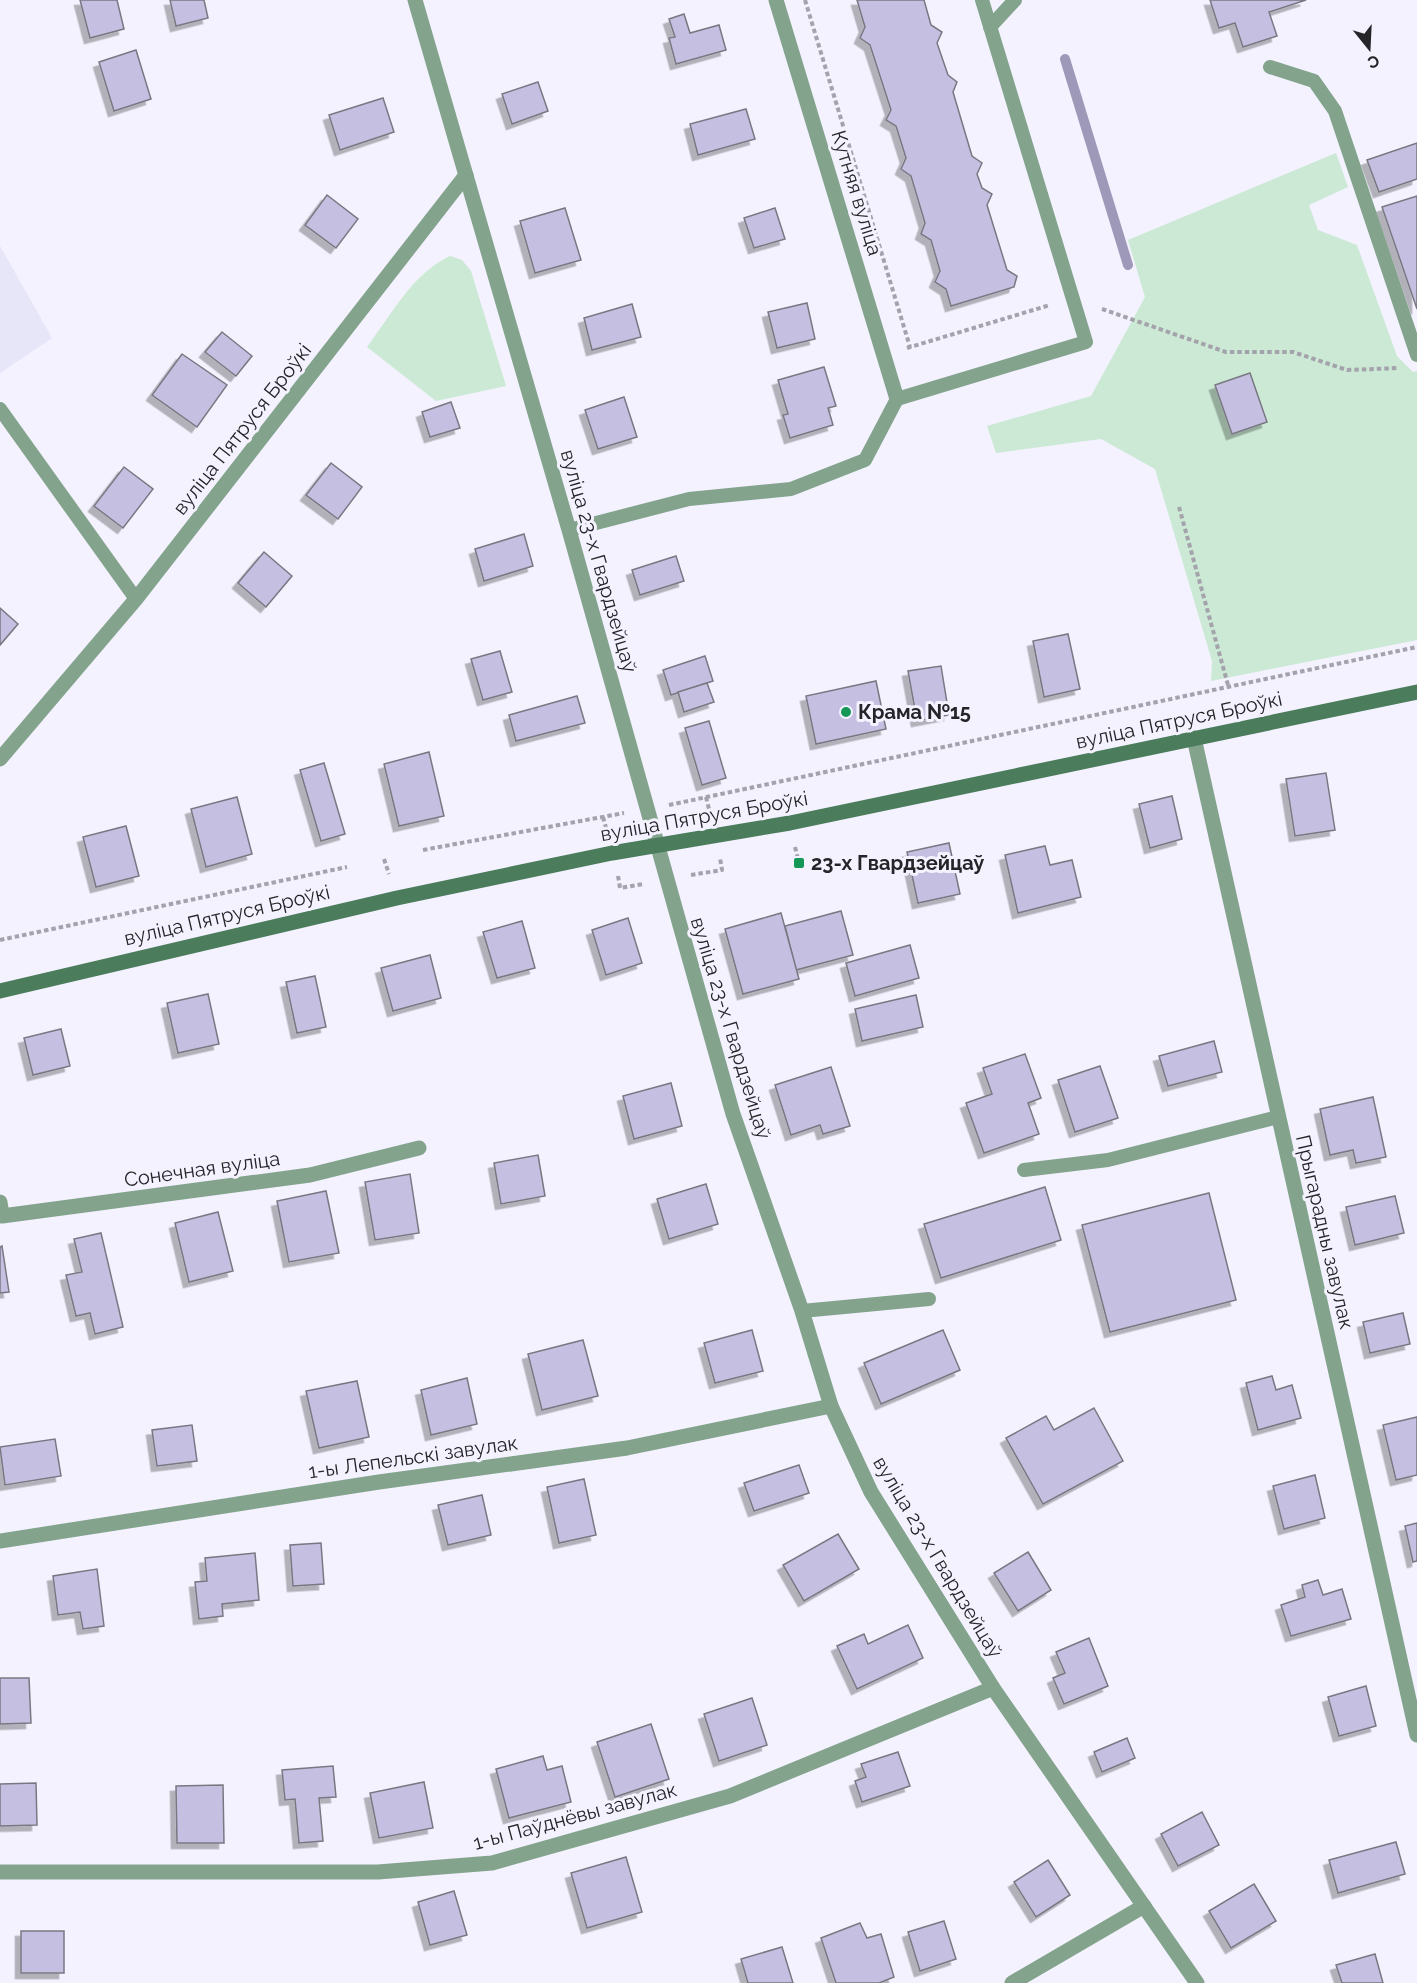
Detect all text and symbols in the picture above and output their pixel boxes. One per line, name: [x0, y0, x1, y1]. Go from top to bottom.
north arrow: [1339, 18, 1399, 78]
text: С: [1365, 51, 1382, 73]
street label: Кутняя вуліца: [827, 128, 887, 258]
street label: вуліца Пятруся Броўкі: [168, 339, 316, 519]
street label: вуліца 23-х Гвардзейцаў: [556, 447, 642, 675]
street label: вуліца Пятруся Броўкі: [1074, 686, 1284, 754]
place label: Крама №15: [858, 700, 971, 724]
marker: Крама №15: [839, 705, 853, 719]
street label: вуліца Пятруся Броўкі: [598, 786, 810, 846]
place label: 23-х Гвардзейцаў: [811, 851, 984, 875]
marker: 23-х Гвардзейцаў: [792, 856, 806, 870]
street label: вуліца Пятруся Броўкі: [122, 880, 332, 950]
street label: вуліца 23-х Гвардзейцаў: [686, 914, 776, 1142]
street label: Прыгарадны завулак: [1291, 1133, 1359, 1331]
street label: Сонечная вуліца: [123, 1146, 281, 1192]
street label: 1-ы Лепельскі завулак: [307, 1430, 519, 1484]
street label: вуліца 23-х Гвардзейцаў: [868, 1452, 1008, 1662]
street label: 1-ы Паўднёвы завулак: [471, 1777, 679, 1855]

